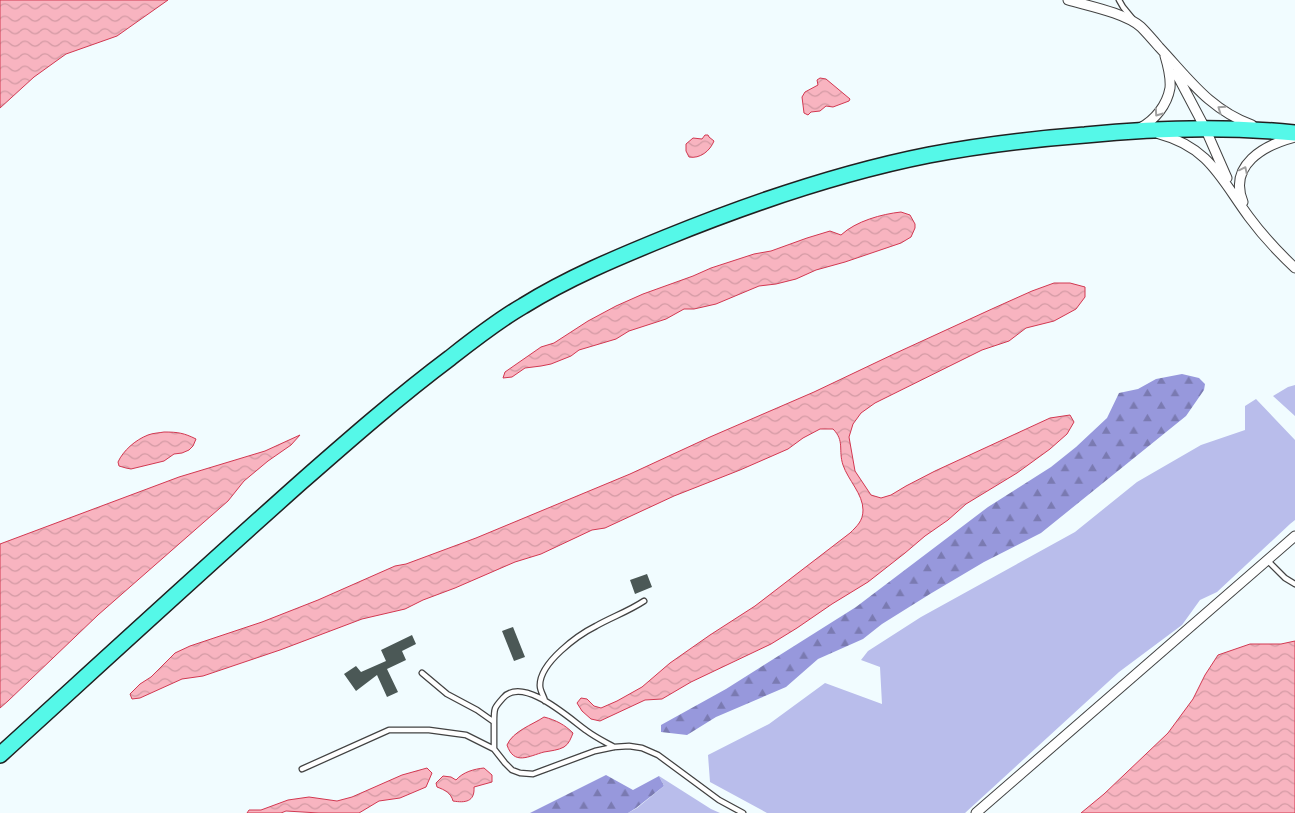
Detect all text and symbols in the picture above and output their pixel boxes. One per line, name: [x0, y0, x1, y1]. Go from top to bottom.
one-way arrow: [1217, 106, 1226, 115]
one-way arrow: [1155, 107, 1164, 117]
one-way arrow: [1238, 167, 1248, 176]

